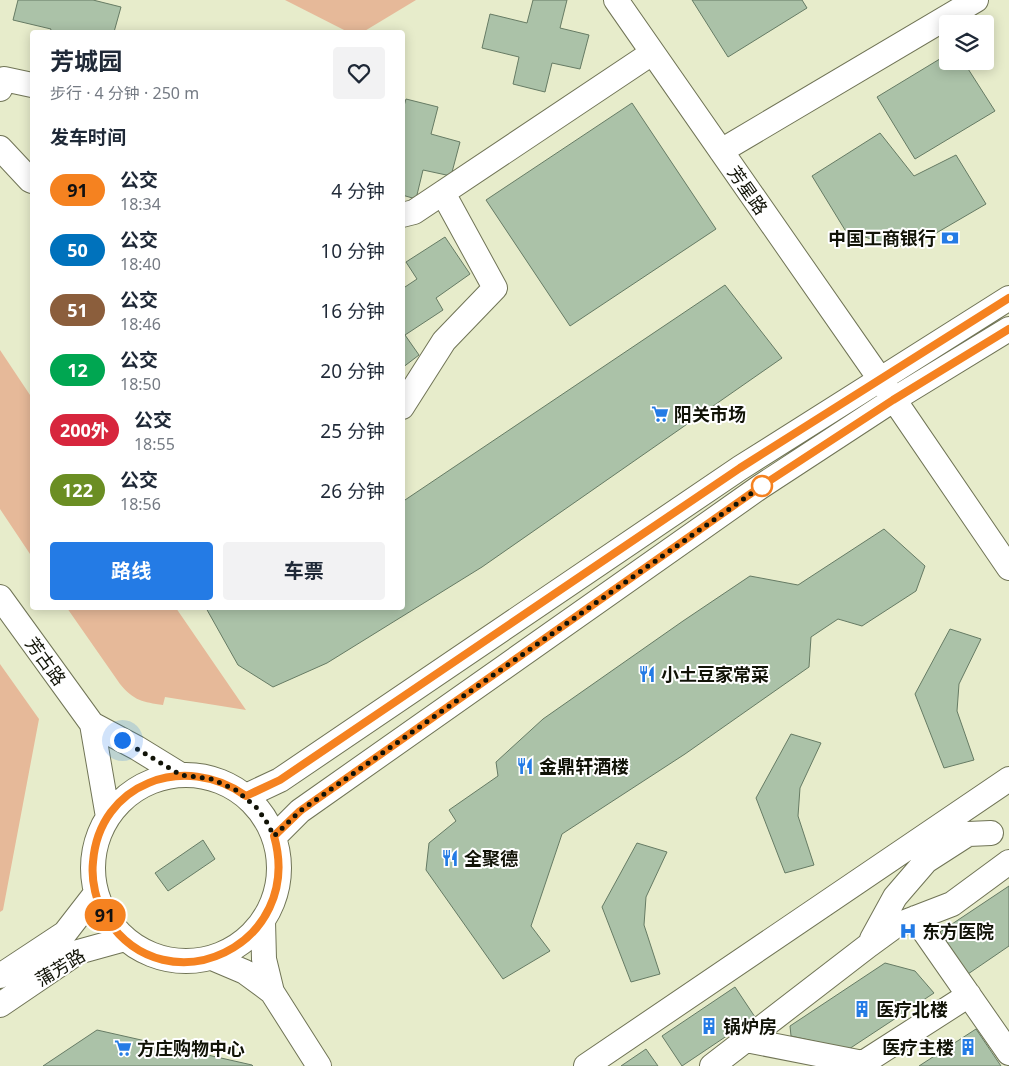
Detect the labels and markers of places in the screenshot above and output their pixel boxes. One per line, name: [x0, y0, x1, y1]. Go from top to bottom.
place label: 中国工商银行: [828, 226, 936, 250]
bank icon: 中国工商银行: [940, 228, 960, 248]
place label: 阳关市场: [674, 402, 746, 426]
supermarket icon: 阳关市场: [650, 404, 670, 424]
unlabelled marker: [751, 475, 773, 497]
place label: 小土豆家常菜: [661, 662, 769, 686]
restaurant icon: 小土豆家常菜: [637, 664, 657, 684]
place label: 金鼎轩酒楼: [539, 754, 629, 778]
restaurant icon: 金鼎轩酒楼: [515, 756, 535, 776]
place label: 全聚德: [464, 846, 518, 870]
restaurant icon: 全聚德: [440, 848, 460, 868]
place label: 东方医院: [922, 919, 994, 943]
hospital icon: 东方医院: [898, 921, 918, 941]
place label: 医疗北楼: [876, 997, 948, 1021]
building icon: 医疗北楼: [852, 999, 872, 1019]
place label: 锅炉房: [723, 1014, 777, 1038]
building icon: 锅炉房: [699, 1016, 719, 1036]
place label: 医疗主楼: [882, 1035, 954, 1059]
place label: 方庄购物中心: [137, 1036, 245, 1060]
building icon: 医疗主楼: [958, 1037, 978, 1057]
supermarket icon: 方庄购物中心: [113, 1038, 133, 1058]

